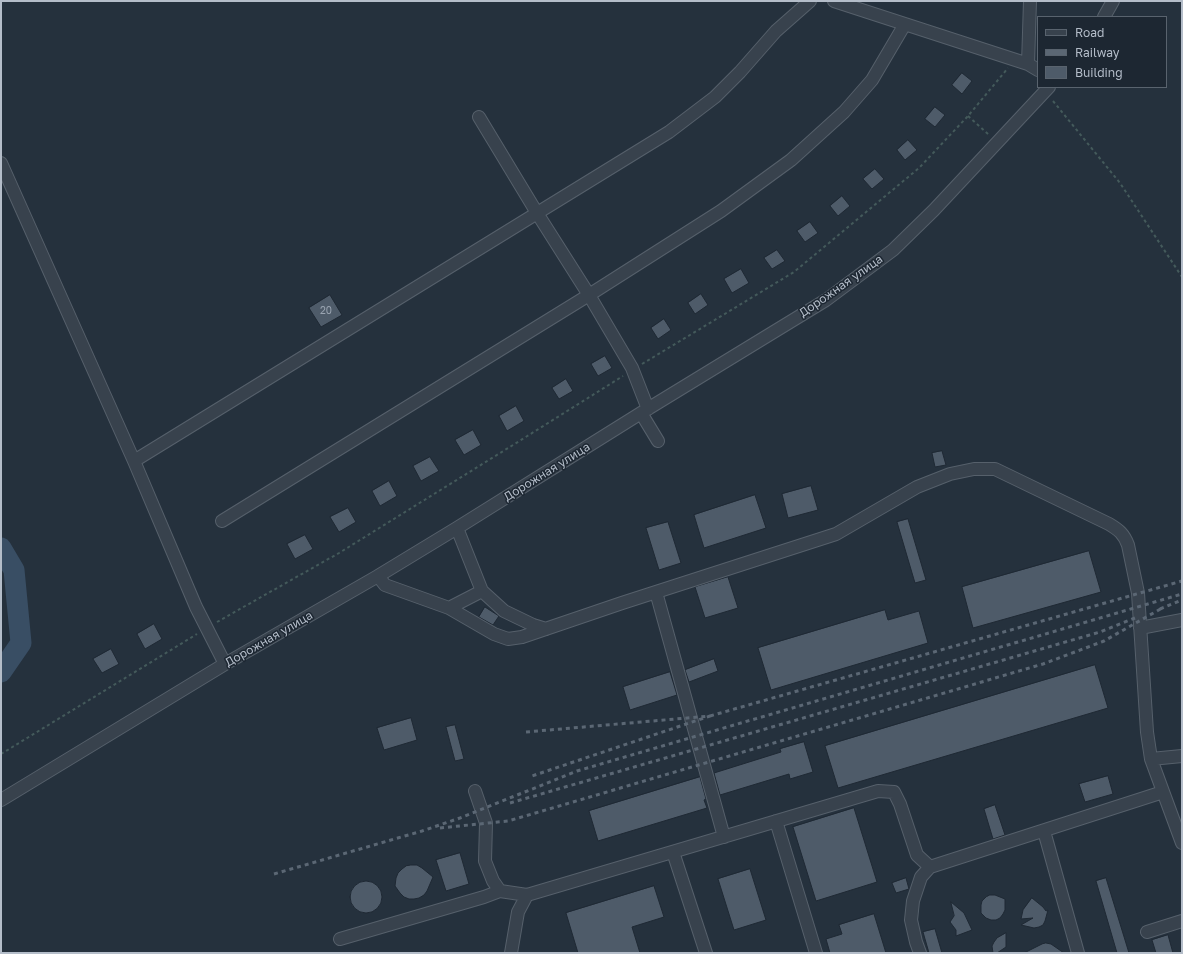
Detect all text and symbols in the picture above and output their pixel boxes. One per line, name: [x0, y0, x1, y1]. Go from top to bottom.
legend: [1037, 16, 1167, 88]
text: Road: [1075, 25, 1104, 40]
text: Railway: [1075, 45, 1120, 60]
text: Building: [1075, 65, 1123, 80]
street label: Дорожная улица: [796, 252, 886, 320]
house number: 20: [320, 305, 332, 317]
street label: Дорожная улица: [501, 440, 593, 504]
street label: Дорожная улица: [223, 608, 315, 670]

